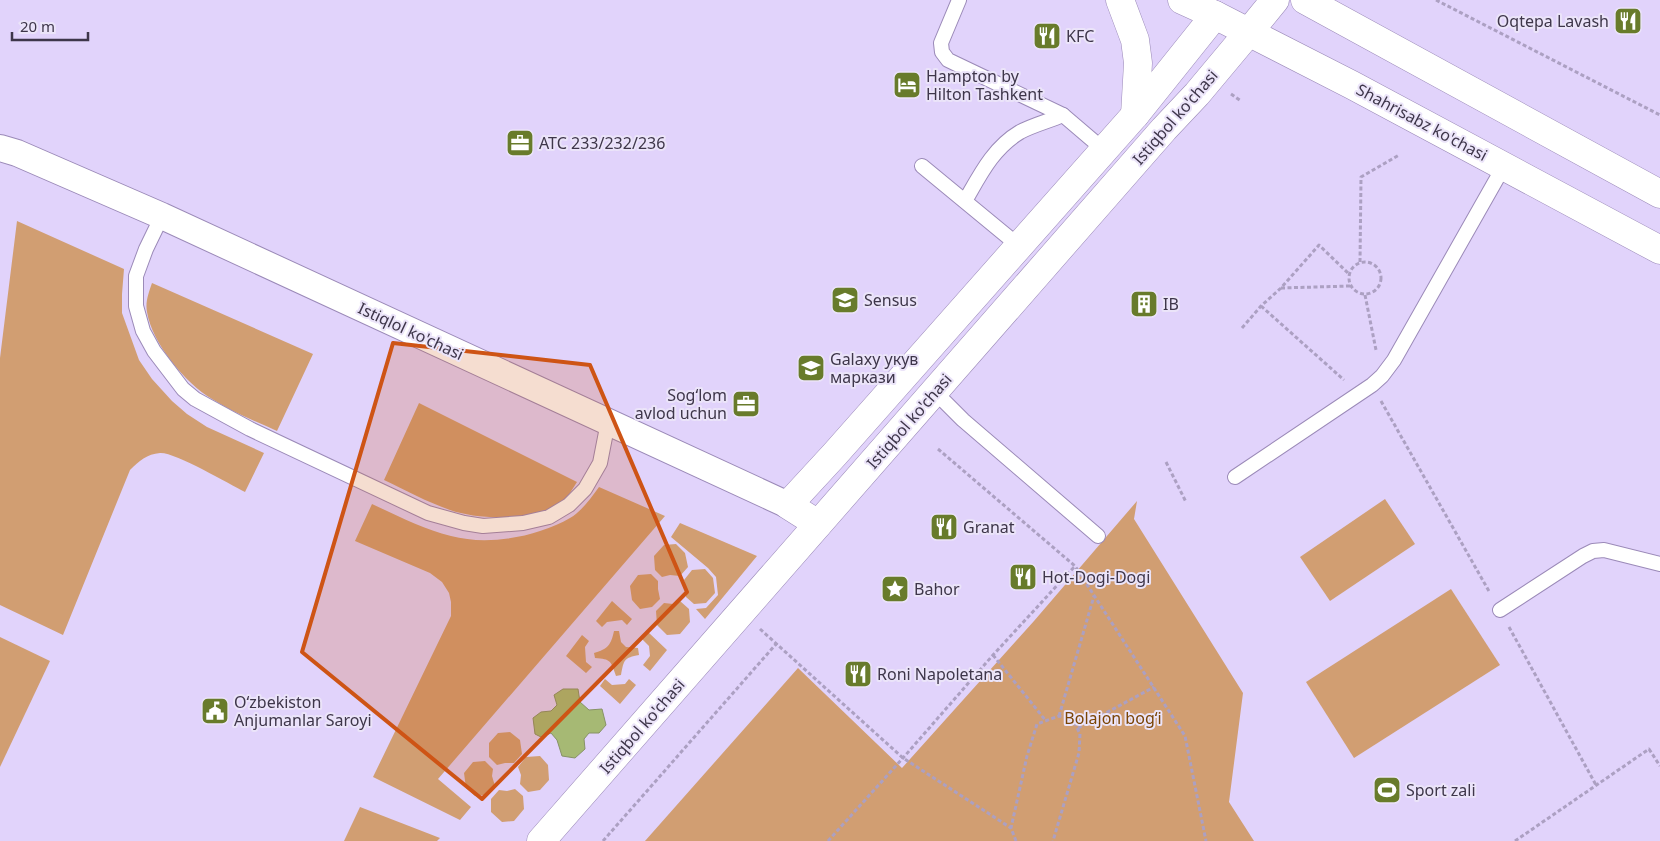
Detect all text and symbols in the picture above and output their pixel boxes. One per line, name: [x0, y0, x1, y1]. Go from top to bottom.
restaurant icon: Oqtepa Lavash: [1613, 6, 1643, 36]
scale bar: [12, 10, 89, 42]
place label: Oqtepa Lavash: [1497, 10, 1609, 32]
text: 20 m: [20, 16, 55, 36]
restaurant icon: KFC: [1032, 21, 1062, 51]
place label: KFC: [1066, 25, 1094, 47]
place label: Hampton by Hilton Tashkent: [926, 65, 1043, 105]
street label: Istiqbol ko'chasi: [1127, 65, 1223, 169]
hotel icon: Hampton by Hilton Tashkent: [892, 70, 922, 100]
street label: Shahrisabz ko'chasi: [1353, 78, 1491, 166]
office icon: АТС 233/232/236: [505, 128, 535, 158]
place label: АТС 233/232/236: [539, 132, 665, 154]
school or university icon: Sensus: [830, 285, 860, 315]
place label: Sensus: [864, 289, 917, 311]
building icon: IB: [1129, 289, 1159, 319]
place label: IB: [1163, 293, 1179, 315]
street label: Istiqlol ko'chasi: [355, 297, 467, 365]
place label: Galaxy укув маркази: [830, 348, 918, 388]
school or university icon: Galaxy укув маркази: [796, 353, 826, 383]
street label: Istiqbol ko'chasi: [861, 369, 957, 473]
place label: Sog‘lom avlod uchun: [635, 384, 727, 424]
office icon: Sog‘lom avlod uchun: [731, 389, 761, 419]
restaurant icon: Granat: [929, 512, 959, 542]
place label: Granat: [963, 516, 1015, 538]
restaurant icon: Hot-Dogi-Dogi: [1008, 562, 1038, 592]
place label: Hot-Dogi-Dogi: [1042, 566, 1150, 588]
place icon: Bahor: [880, 574, 910, 604]
place label: Bahor: [914, 578, 960, 600]
restaurant icon: Roni Napoletana: [843, 659, 873, 689]
place label: Roni Napoletana: [877, 663, 1002, 685]
street label: Istiqbol ko'chasi: [594, 674, 690, 778]
place label: O‘zbekiston Anjumanlar Saroyi: [234, 691, 372, 731]
public building icon: O‘zbekiston Anjumanlar Saroyi: [200, 696, 230, 726]
park label: Bolajon bog‘i: [1064, 707, 1162, 729]
sports icon: Sport zali: [1372, 775, 1402, 805]
place label: Sport zali: [1406, 779, 1476, 801]

